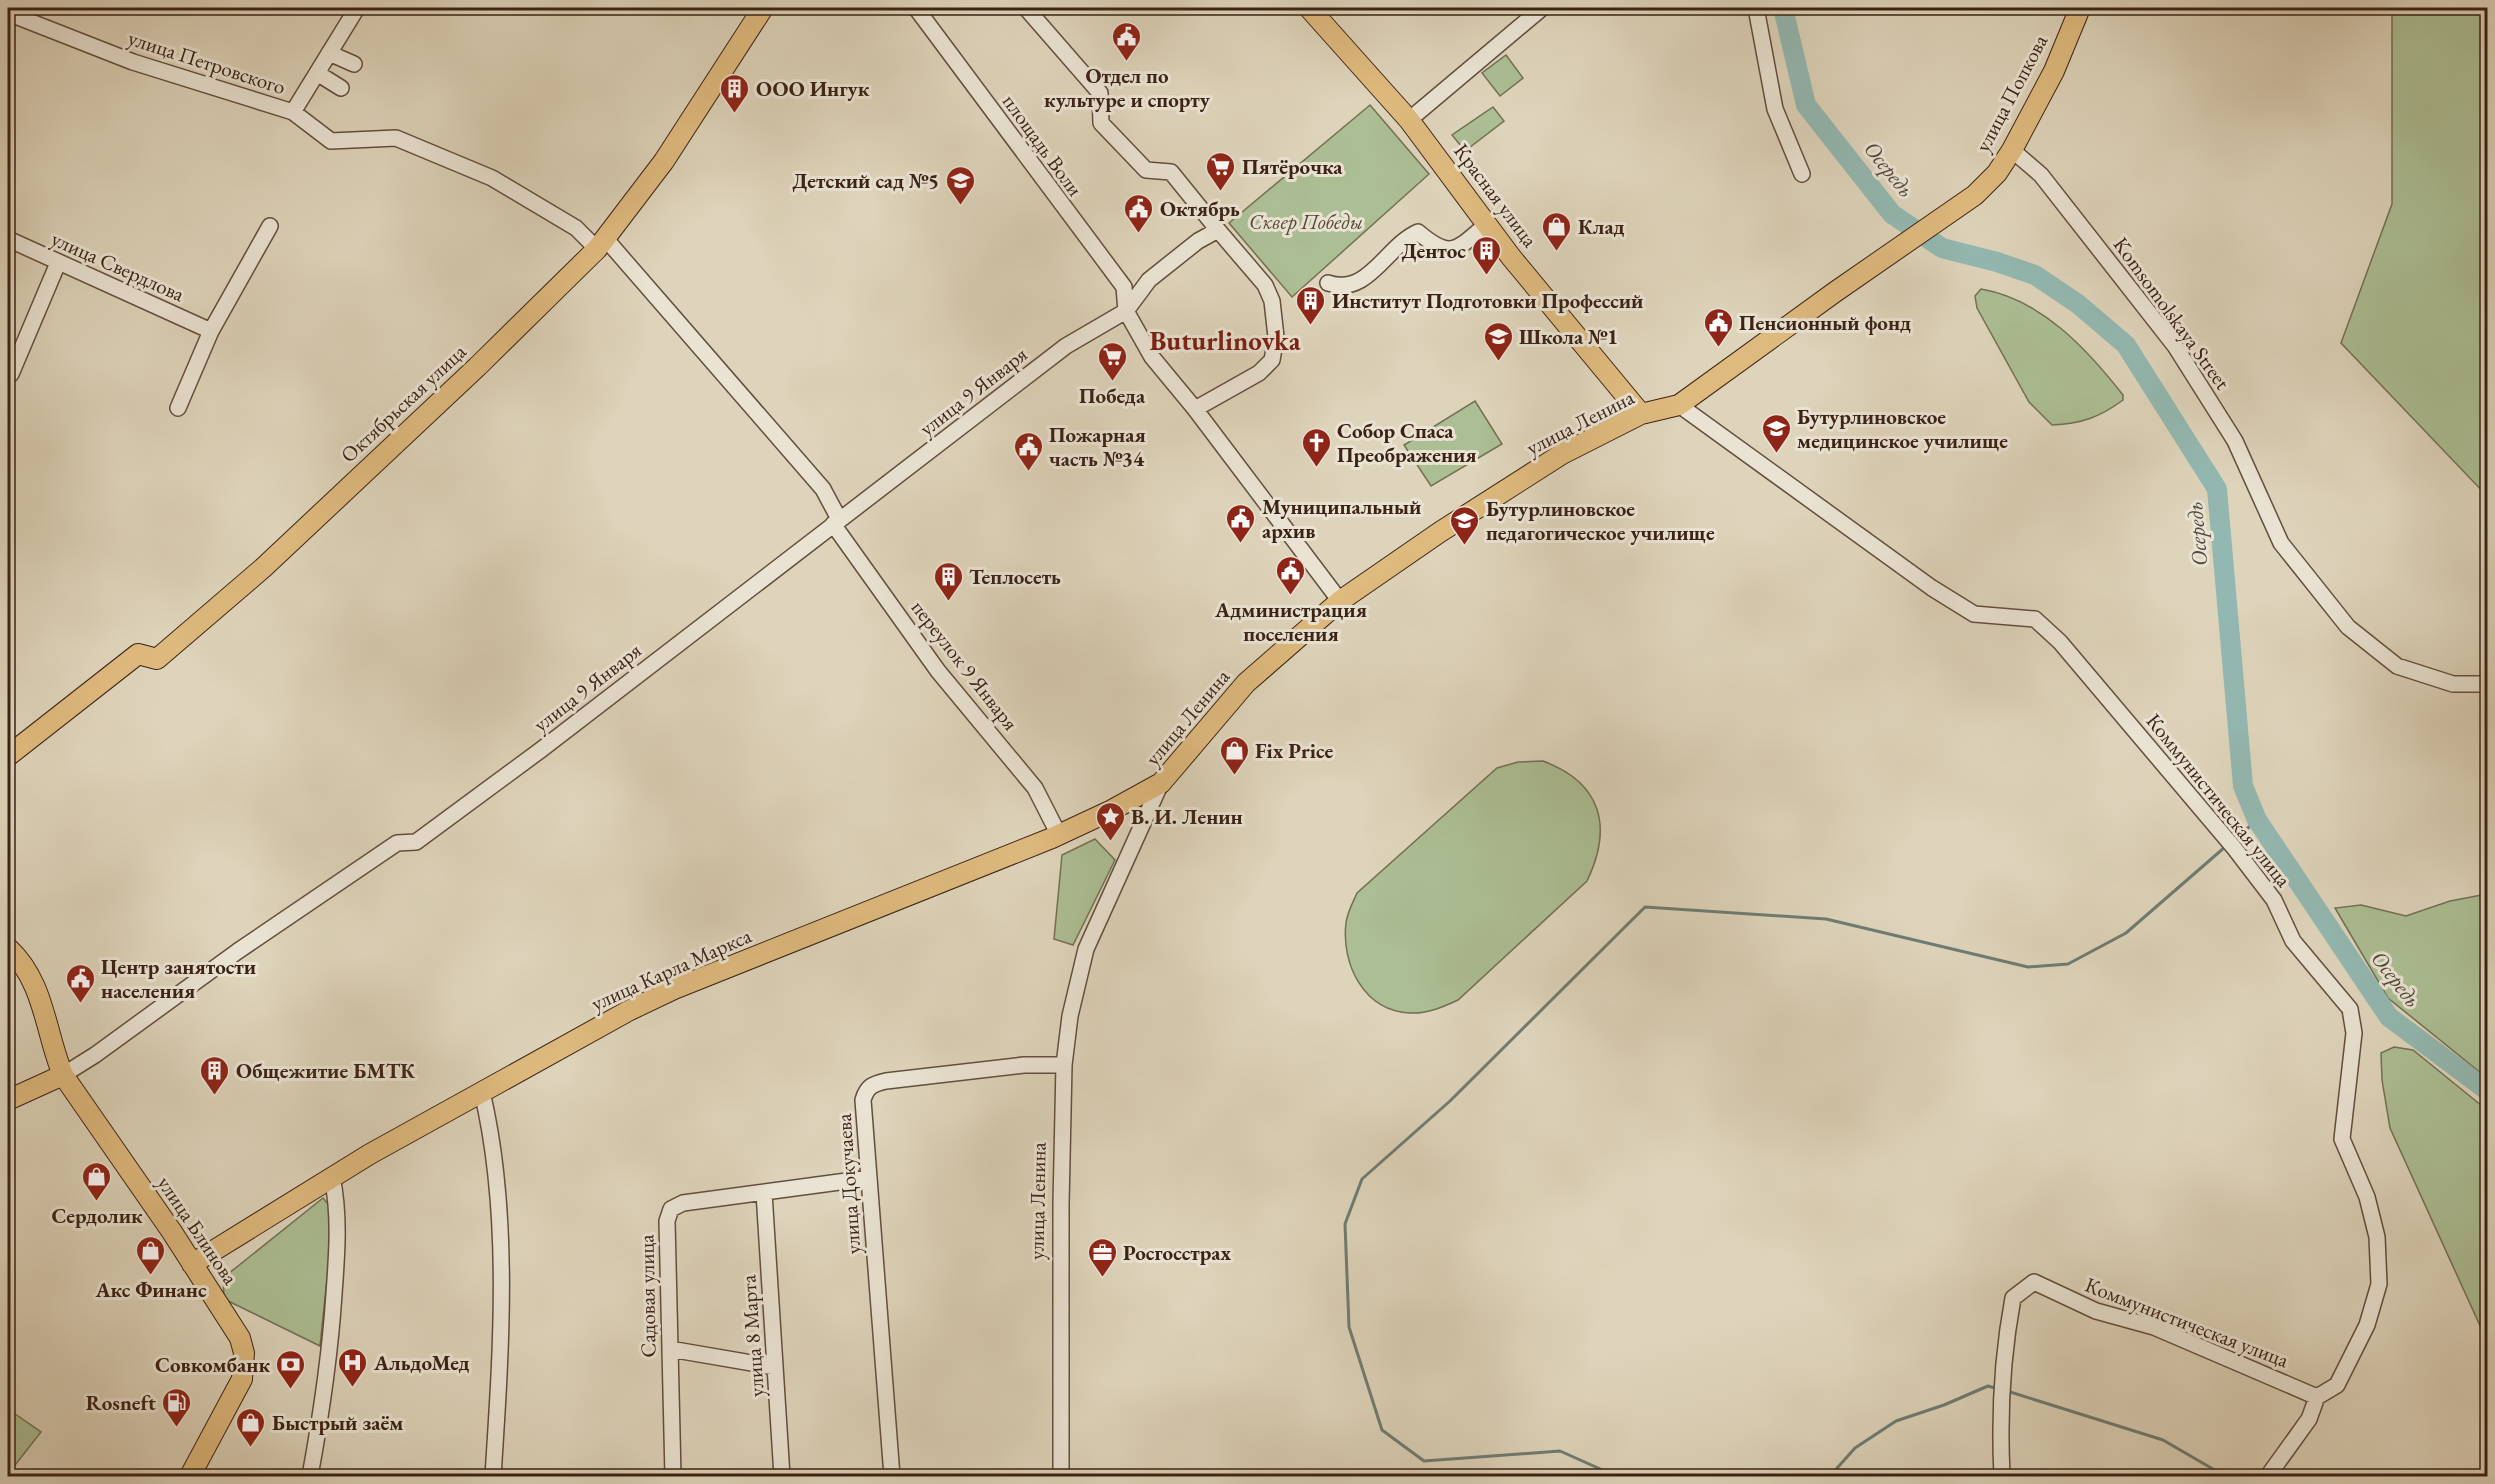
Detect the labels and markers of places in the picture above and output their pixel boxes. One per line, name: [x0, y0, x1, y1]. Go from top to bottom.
public building icon: Отдел по культуре и спорту: [1111, 20, 1143, 62]
place label: Отдел по культуре и спорту: [1044, 62, 1211, 113]
building icon: ООО Ингук: [719, 72, 751, 114]
place label: ООО Ингук: [756, 75, 870, 102]
supermarket icon: Пятёрочка: [1205, 150, 1237, 192]
place label: Пятёрочка: [1242, 153, 1343, 180]
school or university icon: Детский сад №5: [944, 164, 976, 206]
place label: Детский сад №5: [792, 167, 939, 194]
public building icon: Октябрь: [1123, 192, 1155, 234]
place label: Октябрь: [1160, 195, 1240, 222]
shop icon: Клад: [1541, 210, 1573, 252]
place label: Клад: [1578, 213, 1625, 240]
building icon: Дентос: [1471, 234, 1503, 276]
place label: Дентос: [1401, 237, 1466, 264]
building icon: Институт Подготовки Профессий: [1295, 284, 1327, 326]
place label: Институт Подготовки Профессий: [1332, 287, 1643, 314]
public building icon: Пенсионный фонд: [1702, 306, 1734, 348]
place label: Пенсионный фонд: [1739, 309, 1911, 336]
school or university icon: Школа №1: [1482, 320, 1514, 362]
place label: Школа №1: [1519, 323, 1618, 350]
supermarket icon: Победа: [1096, 340, 1128, 382]
place label: Победа: [1079, 382, 1146, 409]
place label: Бутурлиновское медицинское училище: [1797, 403, 2008, 454]
school or university icon: Бутурлиновское медицинское училище: [1760, 412, 1792, 454]
place label: Собор Спаса Преображения: [1337, 417, 1477, 468]
place label: Пожарная часть №34: [1049, 421, 1146, 472]
church icon: Собор Спаса Преображения: [1300, 426, 1332, 468]
public building icon: Пожарная часть №34: [1012, 430, 1044, 472]
place label: Муниципальный архив: [1262, 493, 1421, 544]
place label: Бутурлиновское педагогическое училище: [1486, 495, 1715, 546]
public building icon: Муниципальный архив: [1225, 502, 1257, 544]
school or university icon: Бутурлиновское педагогическое училище: [1449, 504, 1481, 546]
public building icon: Администрация поселения: [1275, 554, 1307, 596]
building icon: Теплосеть: [932, 560, 964, 602]
place label: Теплосеть: [969, 563, 1061, 590]
place label: Администрация поселения: [1214, 596, 1367, 647]
shop icon: Fix Price: [1218, 734, 1250, 776]
place label: Fix Price: [1255, 737, 1333, 764]
place icon: В. И. Ленин: [1094, 800, 1126, 842]
place label: В. И. Ленин: [1131, 803, 1243, 830]
place label: Центр занятости населения: [101, 953, 256, 1004]
public building icon: Центр занятости населения: [64, 962, 96, 1004]
building icon: Общежитие БМТК: [199, 1054, 231, 1096]
place label: Общежитие БМТК: [236, 1057, 416, 1084]
shop icon: Сердолик: [81, 1160, 113, 1202]
place label: Сердолик: [51, 1202, 143, 1229]
shop icon: Акс Финанс: [135, 1234, 167, 1276]
office icon: Росгосстрах: [1086, 1236, 1118, 1278]
place label: Росгосстрах: [1123, 1239, 1231, 1266]
place label: Акс Финанс: [94, 1276, 207, 1303]
hospital icon: АльдоМед: [337, 1346, 369, 1388]
bank icon: Совкомбанк: [275, 1348, 307, 1390]
place label: АльдоМед: [373, 1349, 470, 1376]
place label: Совкомбанк: [155, 1351, 270, 1378]
fuel station icon: Rosneft: [161, 1386, 193, 1428]
place label: Rosneft: [86, 1389, 156, 1416]
shop icon: Быстрый заём: [235, 1406, 267, 1448]
place label: Быстрый заём: [272, 1409, 403, 1436]

